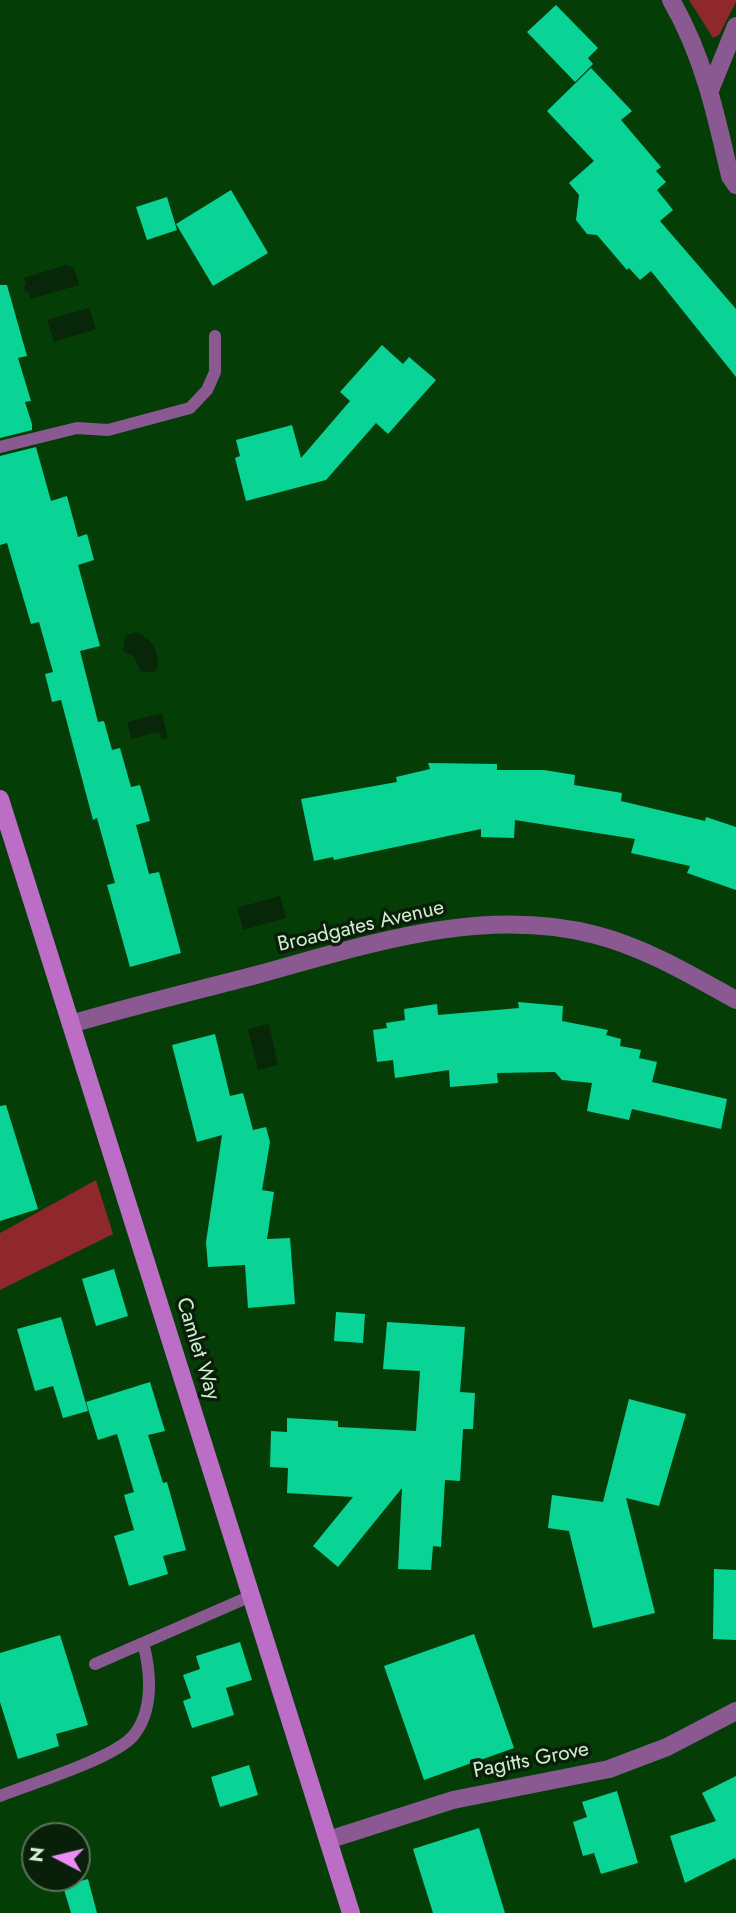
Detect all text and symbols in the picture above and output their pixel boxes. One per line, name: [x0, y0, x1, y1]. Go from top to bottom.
street label: Broadgates Avenue: [275, 896, 447, 958]
street label: Camlet Way: [169, 1295, 225, 1403]
street label: Pagitts Grove: [471, 1737, 591, 1785]
north arrow: [21, 1822, 91, 1892]
text: N: [22, 1845, 51, 1864]

